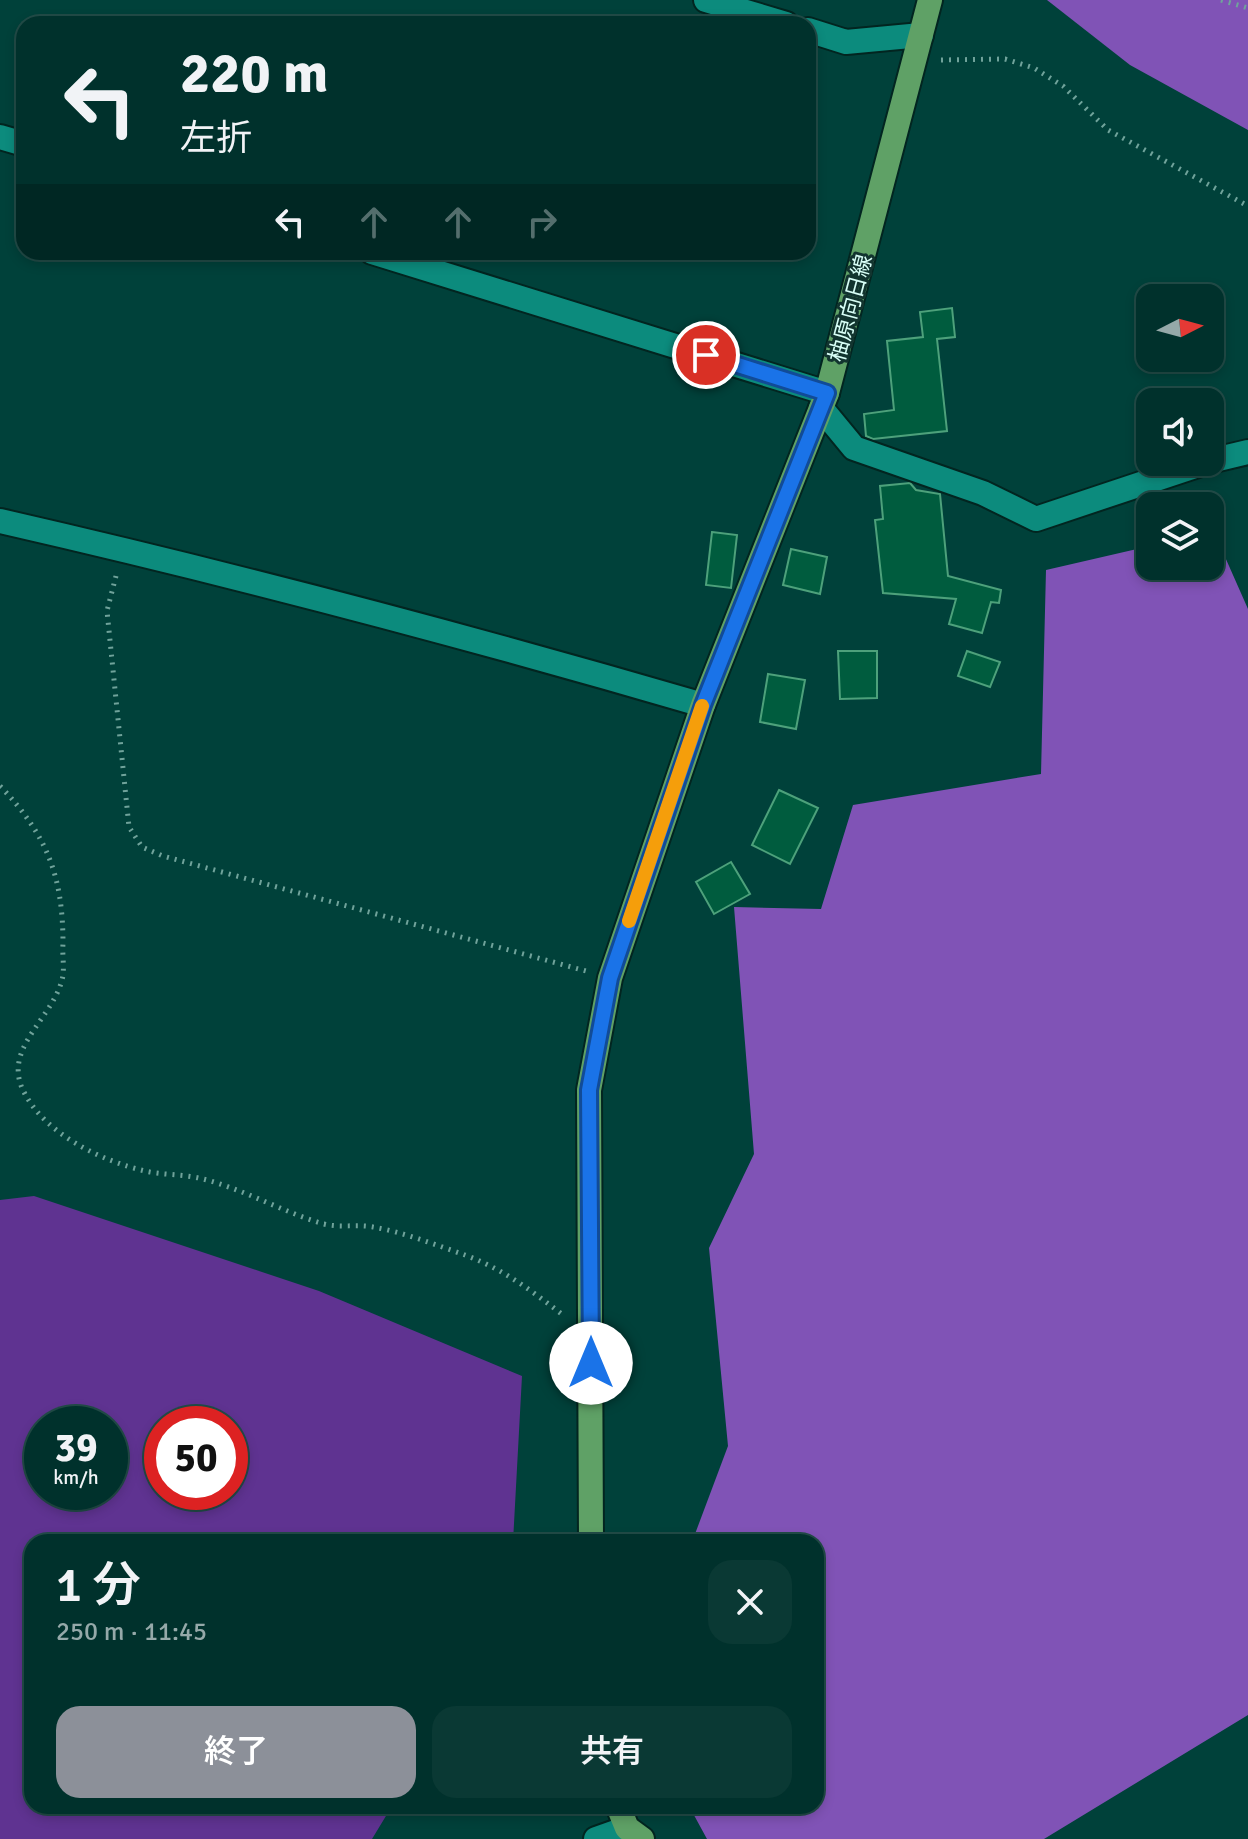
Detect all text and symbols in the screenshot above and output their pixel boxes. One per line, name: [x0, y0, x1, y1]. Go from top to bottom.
text: 220 m: [180, 39, 328, 108]
icon: left: [48, 48, 152, 152]
text: 左折: [180, 116, 252, 161]
icon: left: [268, 200, 312, 244]
icon: ahead: [352, 200, 396, 244]
icon: ahead: [436, 200, 480, 244]
icon: right: [520, 200, 564, 244]
street label: 柚原向日線: [823, 252, 878, 365]
north arrow: [1136, 284, 1224, 372]
map controls: [1136, 284, 1224, 580]
pin: [672, 321, 740, 389]
icon: arrive: [684, 333, 728, 377]
button: sound: [1136, 388, 1224, 476]
button: layers: [1136, 492, 1224, 580]
position arrow: [549, 1321, 633, 1405]
speed limit sign: 50: [144, 1406, 248, 1510]
text: 39: [54, 1423, 98, 1473]
text: km/h: [53, 1465, 99, 1490]
text: 1 分: [56, 1556, 140, 1615]
button: close: [708, 1560, 792, 1644]
text: 250 m · 11:45: [56, 1616, 207, 1648]
button: 終了: [56, 1706, 416, 1798]
button: 共有: [432, 1706, 792, 1798]

